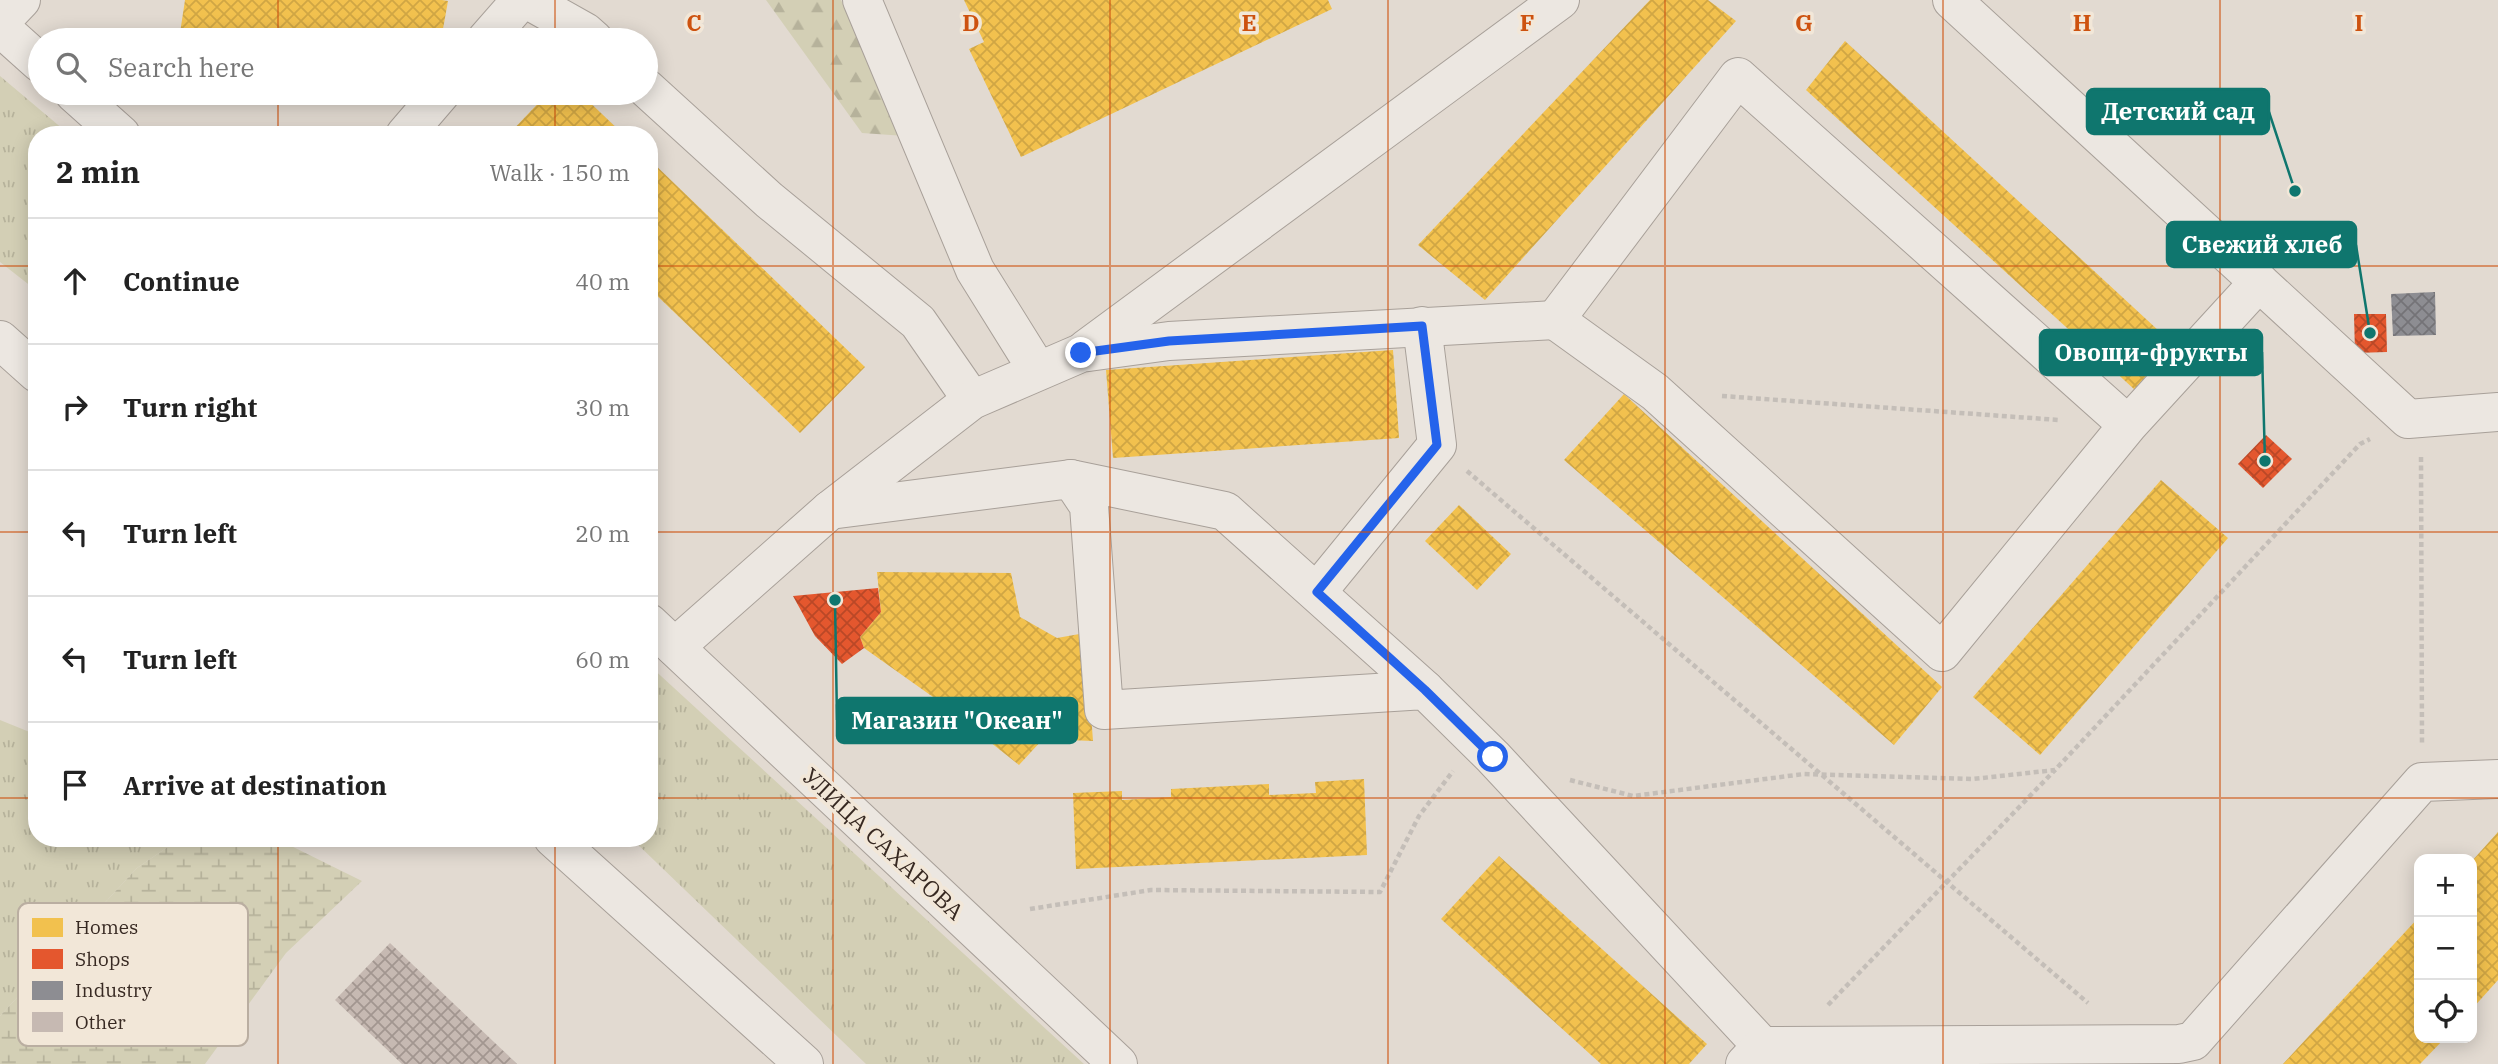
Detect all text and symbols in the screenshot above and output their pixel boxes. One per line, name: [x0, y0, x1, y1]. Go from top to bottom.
text: C: [686, 7, 702, 37]
text: D: [962, 7, 980, 37]
text: E: [1241, 7, 1257, 37]
text: F: [1520, 7, 1534, 37]
text: G: [1795, 7, 1813, 37]
text: H: [2073, 7, 2091, 37]
text: I: [2355, 7, 2363, 37]
search box: [28, 28, 658, 105]
icon: search: [52, 48, 90, 86]
text: Search here: [108, 50, 254, 84]
callout: Детский сад: [2087, 89, 2269, 134]
text: Детский сад: [2101, 95, 2255, 127]
text: 2 min: [56, 152, 140, 191]
text: Walk · 150 m: [489, 157, 630, 187]
callout: Свежий хлеб: [2167, 222, 2356, 267]
text: Свежий хлеб: [2182, 228, 2342, 260]
icon: ahead: [56, 262, 94, 300]
text: Continue: [123, 264, 240, 298]
text: 40 m: [575, 266, 630, 296]
callout: Овощи-фрукты: [2040, 330, 2262, 375]
text: Овощи-фрукты: [2054, 336, 2248, 368]
route end: [1065, 337, 1096, 368]
icon: right: [56, 388, 94, 426]
text: Turn right: [123, 390, 257, 424]
text: 30 m: [575, 392, 630, 422]
icon: left: [56, 514, 94, 552]
text: Turn left: [123, 516, 237, 550]
text: 20 m: [575, 518, 630, 548]
icon: left: [56, 640, 94, 678]
text: Turn left: [123, 642, 237, 676]
text: 60 m: [575, 644, 630, 674]
callout: Магазин "Океан": [837, 698, 1077, 743]
text: Магазин "Океан": [851, 704, 1063, 736]
route start: [1477, 741, 1508, 772]
street label: УЛИЦА САХАРОВА: [797, 761, 971, 926]
icon: arrive: [56, 766, 94, 804]
text: Arrive at destination: [123, 768, 387, 802]
map controls: [2414, 854, 2477, 1043]
button: +: [2414, 854, 2477, 917]
legend: [18, 903, 248, 1046]
text: Homes: [75, 915, 138, 939]
button: −: [2414, 917, 2477, 980]
text: Shops: [75, 947, 130, 971]
text: Industry: [75, 978, 153, 1002]
button: locate: [2414, 980, 2477, 1043]
text: Other: [75, 1010, 126, 1034]

